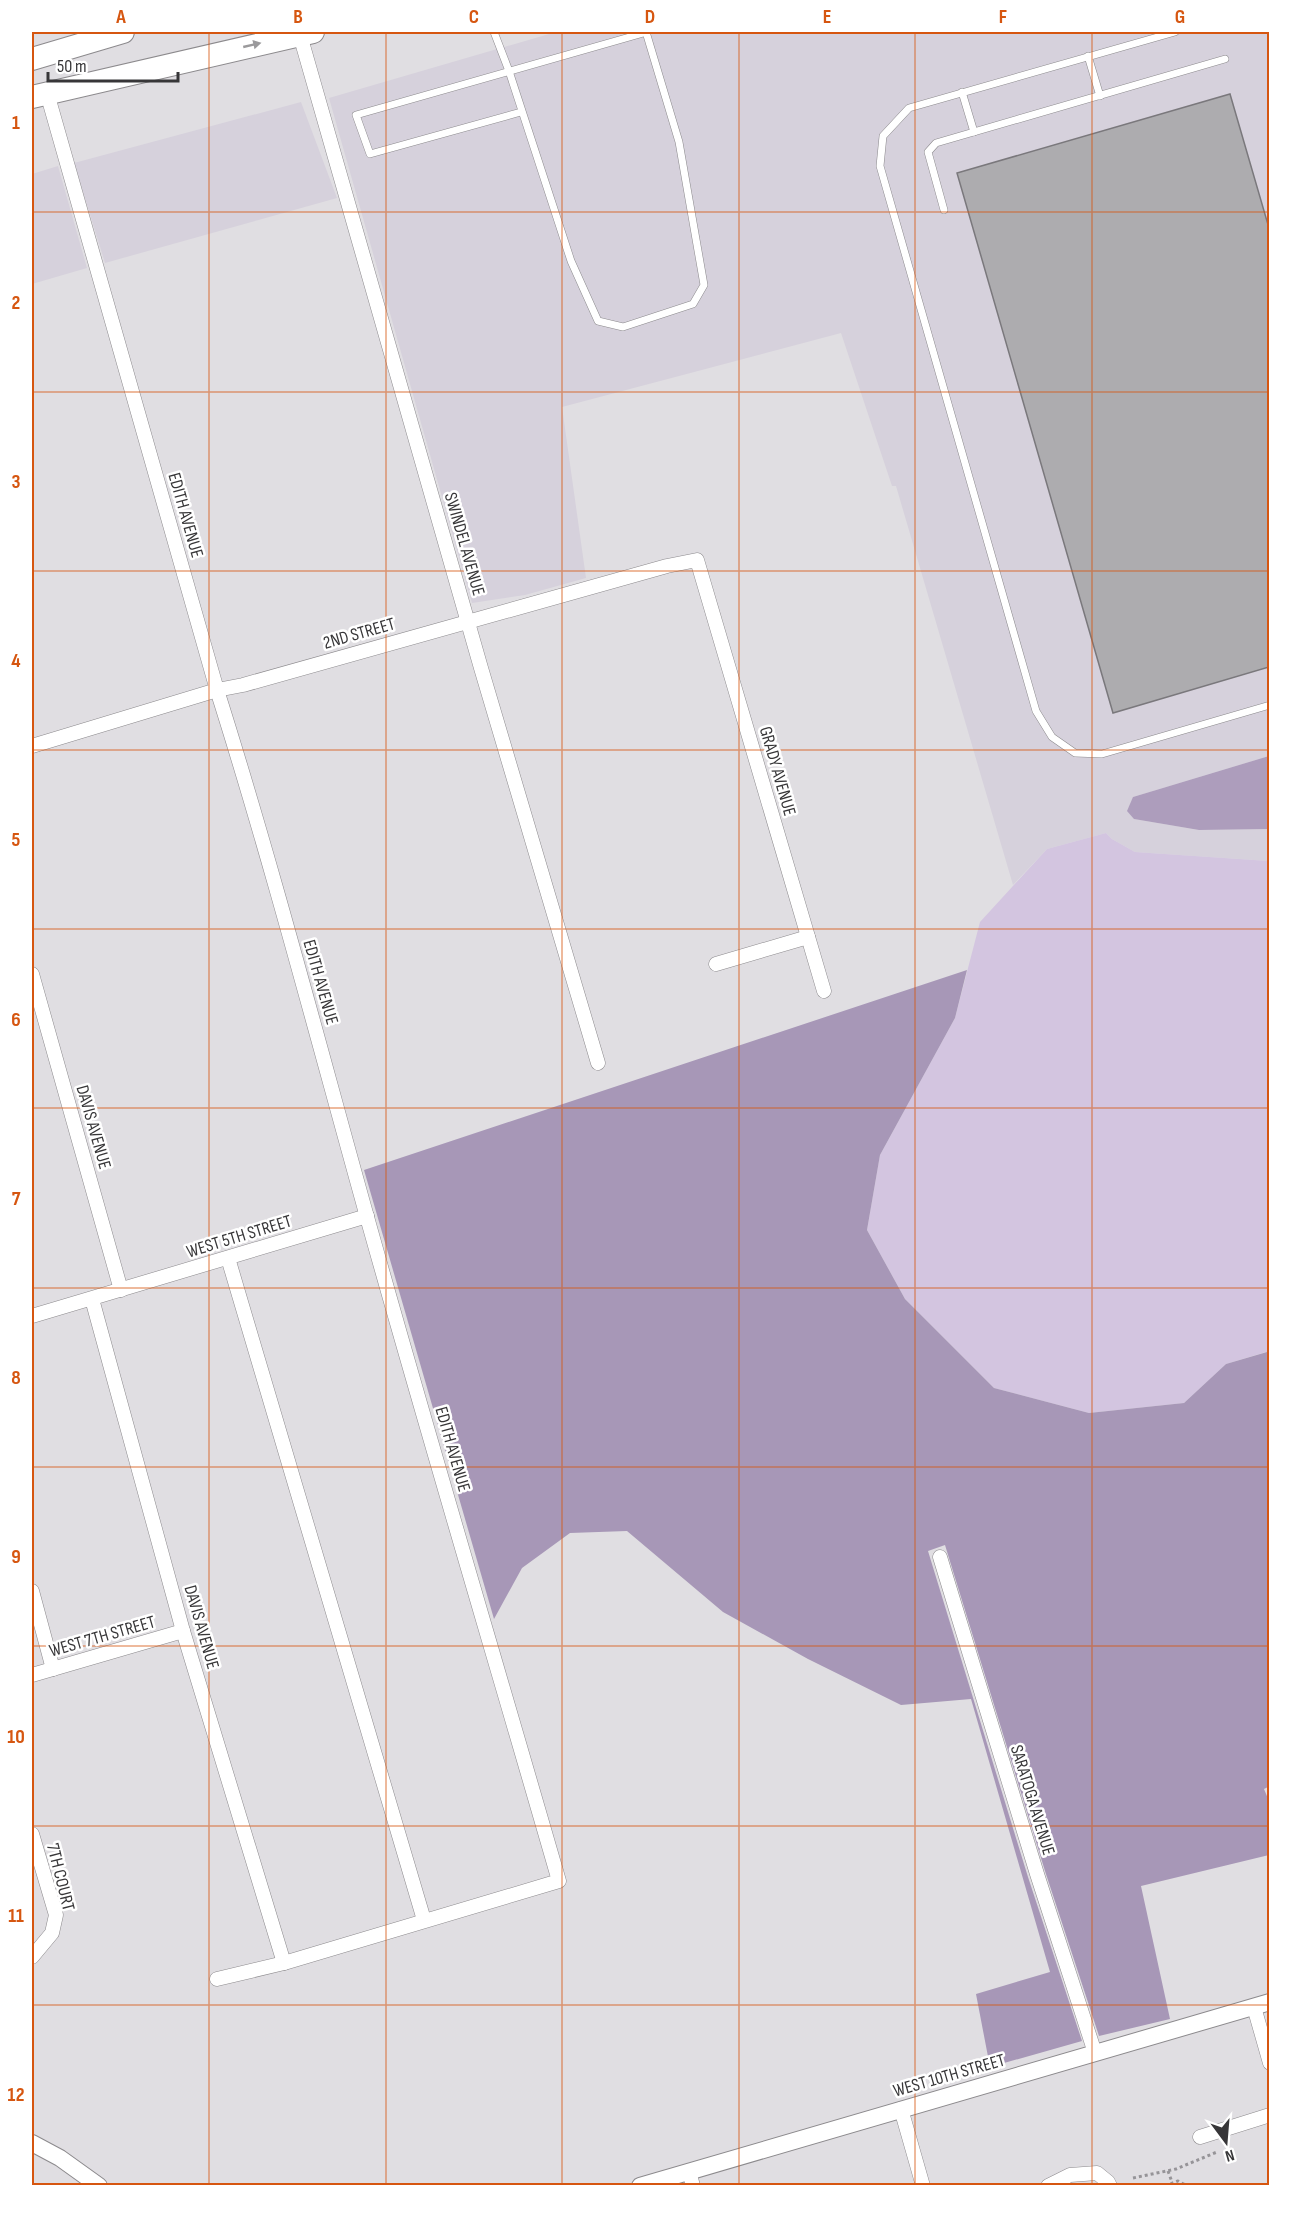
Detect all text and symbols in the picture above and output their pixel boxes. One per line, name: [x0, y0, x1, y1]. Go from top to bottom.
text: A: [115, 5, 126, 29]
text: B: [293, 5, 303, 29]
text: C: [469, 5, 479, 29]
text: D: [645, 5, 655, 29]
text: E: [823, 5, 831, 29]
text: F: [999, 5, 1007, 29]
text: G: [1175, 5, 1185, 29]
one-way arrow: [243, 40, 261, 50]
scale bar: [48, 45, 178, 83]
text: 50 m: [57, 56, 87, 77]
text: 1: [12, 111, 20, 135]
text: 2: [12, 291, 20, 315]
text: 3: [12, 470, 21, 494]
street label: EDITH AVENUE: [163, 470, 208, 560]
street label: SWINDEL AVENUE: [440, 490, 489, 598]
street label: 2ND STREET: [321, 613, 397, 654]
text: 4: [11, 649, 21, 673]
street label: GRADY AVENUE: [755, 724, 800, 818]
text: 5: [12, 828, 21, 852]
street label: EDITH AVENUE: [298, 937, 343, 1027]
text: 6: [11, 1008, 21, 1032]
street label: DAVIS AVENUE: [72, 1083, 116, 1172]
text: 7: [12, 1187, 21, 1211]
street label: WEST 5TH STREET: [184, 1211, 294, 1262]
text: 8: [11, 1366, 21, 1390]
street label: EDITH AVENUE: [430, 1404, 475, 1494]
text: 9: [11, 1545, 21, 1569]
street label: DAVIS AVENUE: [180, 1583, 224, 1672]
street label: WEST 7TH STREET: [47, 1611, 158, 1662]
text: 10: [7, 1725, 25, 1749]
street label: SARATOGA AVENUE: [1006, 1742, 1059, 1858]
street label: 7TH COURT: [42, 1841, 79, 1913]
text: 11: [8, 1904, 24, 1928]
street label: WEST 10TH STREET: [891, 2049, 1007, 2101]
text: 12: [8, 2083, 24, 2107]
north arrow: [1196, 2112, 1256, 2172]
text: N: [1223, 2145, 1236, 2165]

